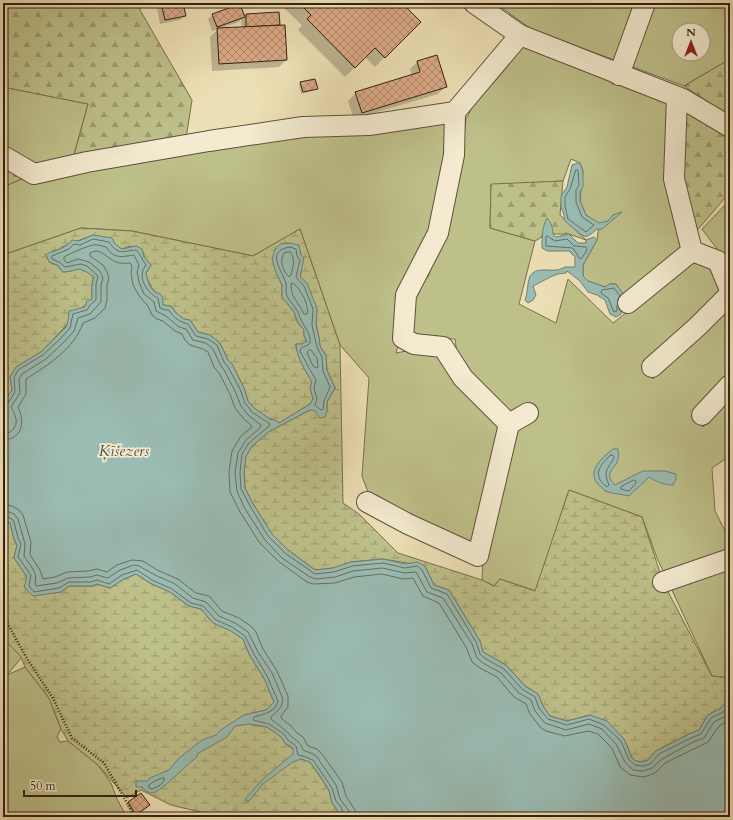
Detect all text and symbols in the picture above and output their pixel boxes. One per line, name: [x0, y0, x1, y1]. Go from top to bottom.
north arrow: [671, 22, 711, 62]
text: N: [686, 25, 696, 40]
water label: Ķīšezers: [99, 441, 149, 461]
scale bar: [24, 772, 136, 798]
text: 50 m: [30, 778, 57, 794]

